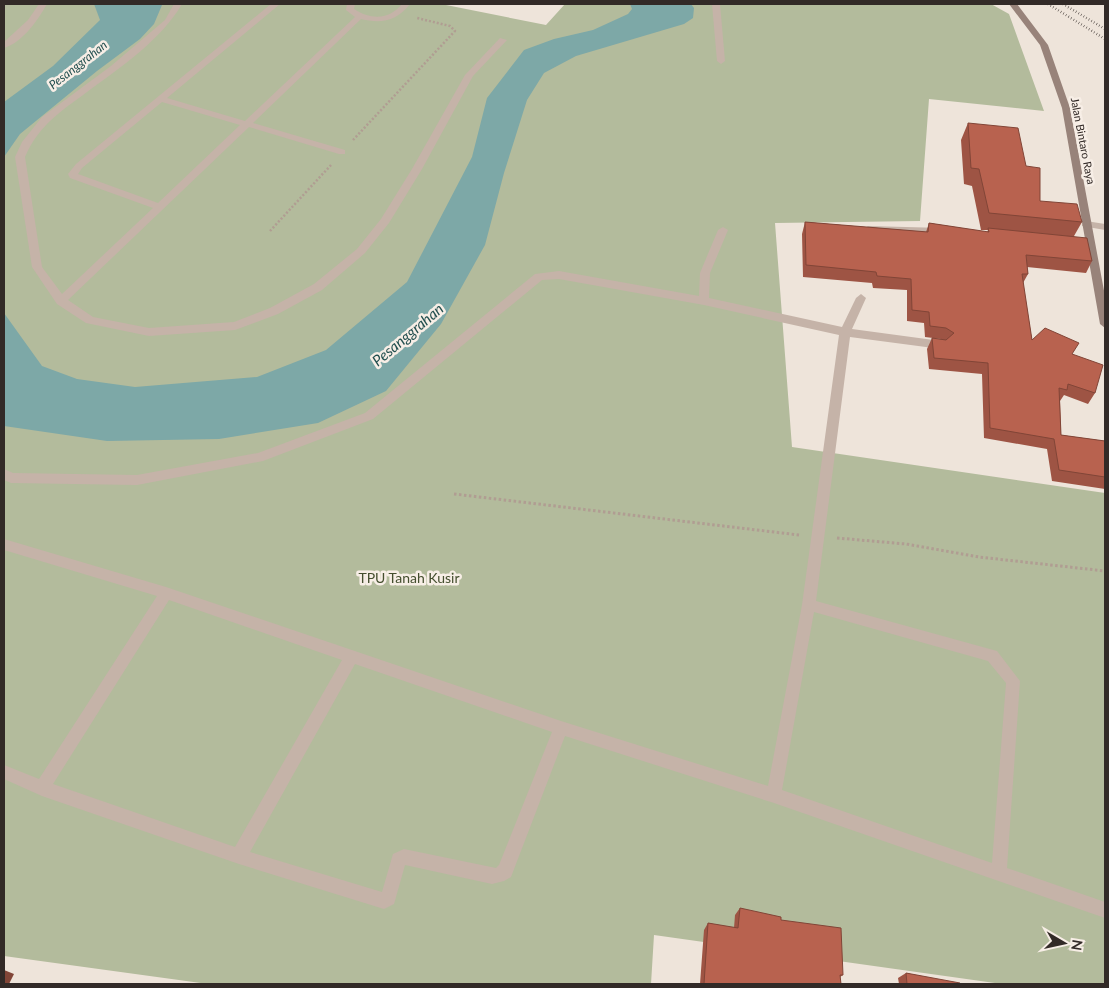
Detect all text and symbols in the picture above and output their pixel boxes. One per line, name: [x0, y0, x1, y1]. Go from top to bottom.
water label: Pesanggrahan: [46, 37, 110, 92]
street label: Jalan Bintaro Raya: [1069, 96, 1098, 185]
water label: Pesanggrahan: [368, 299, 447, 369]
park label: TPU Tanah Kusir: [358, 569, 460, 586]
north arrow: [1039, 918, 1089, 968]
text: N: [1068, 938, 1087, 952]

